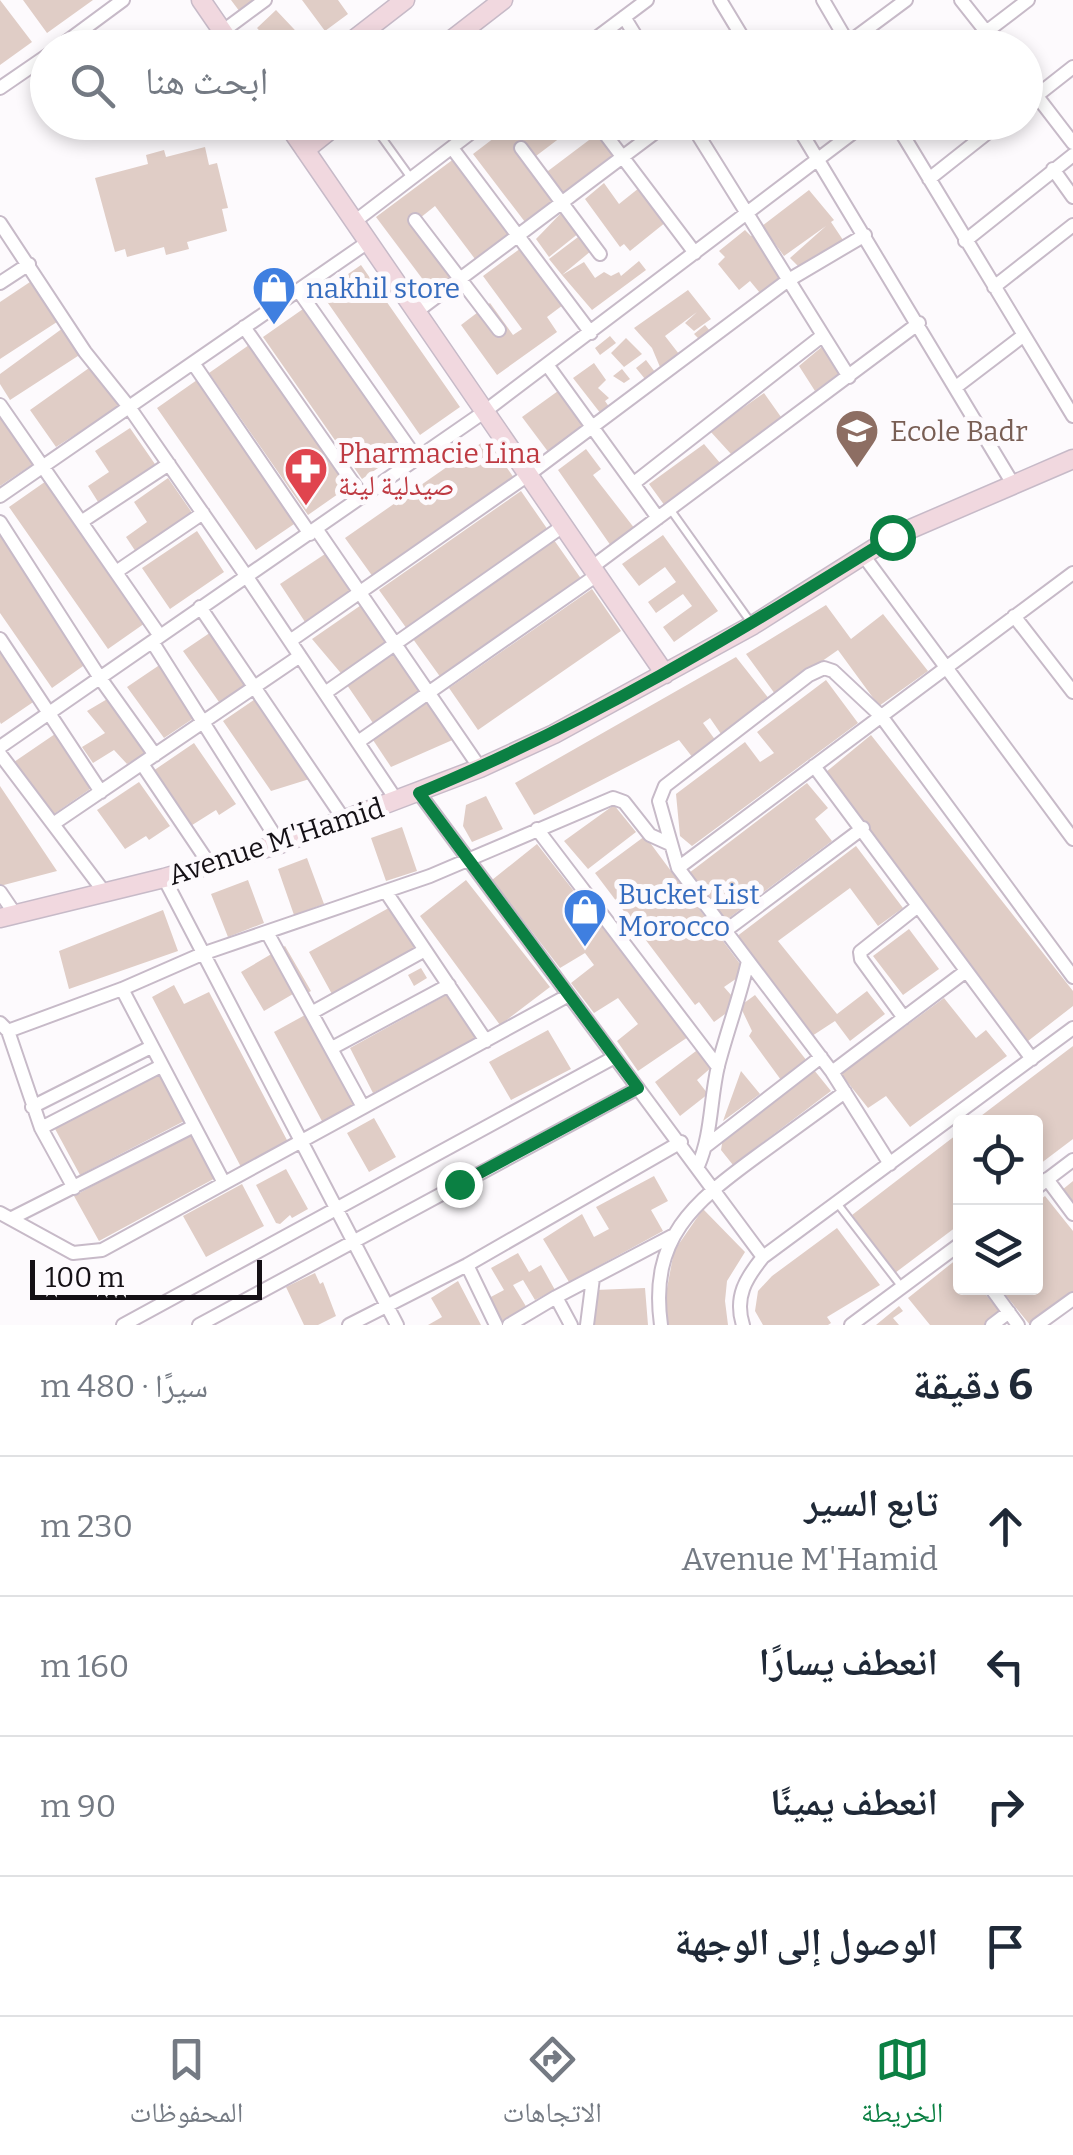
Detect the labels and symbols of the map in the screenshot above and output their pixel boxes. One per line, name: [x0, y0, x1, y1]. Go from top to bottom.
shop icon: nakhil store: [251, 265, 297, 326]
place label: nakhil store: [306, 272, 460, 305]
school or university icon: Ecole Badr: [834, 408, 880, 469]
place label: Ecole Badr: [890, 415, 1028, 448]
place label: Pharmacie Lina صيدلية لينة: [338, 437, 541, 502]
pharmacy icon: Pharmacie Lina صيدلية لينة: [283, 446, 329, 507]
route start: [870, 515, 916, 561]
street label: Avenue M'Hamid: [164, 791, 388, 892]
place label: Bucket List Morocco: [618, 878, 760, 943]
shop icon: Bucket List Morocco: [562, 887, 608, 948]
route end: [437, 1162, 483, 1208]
scale bar: [30, 1255, 262, 1300]

